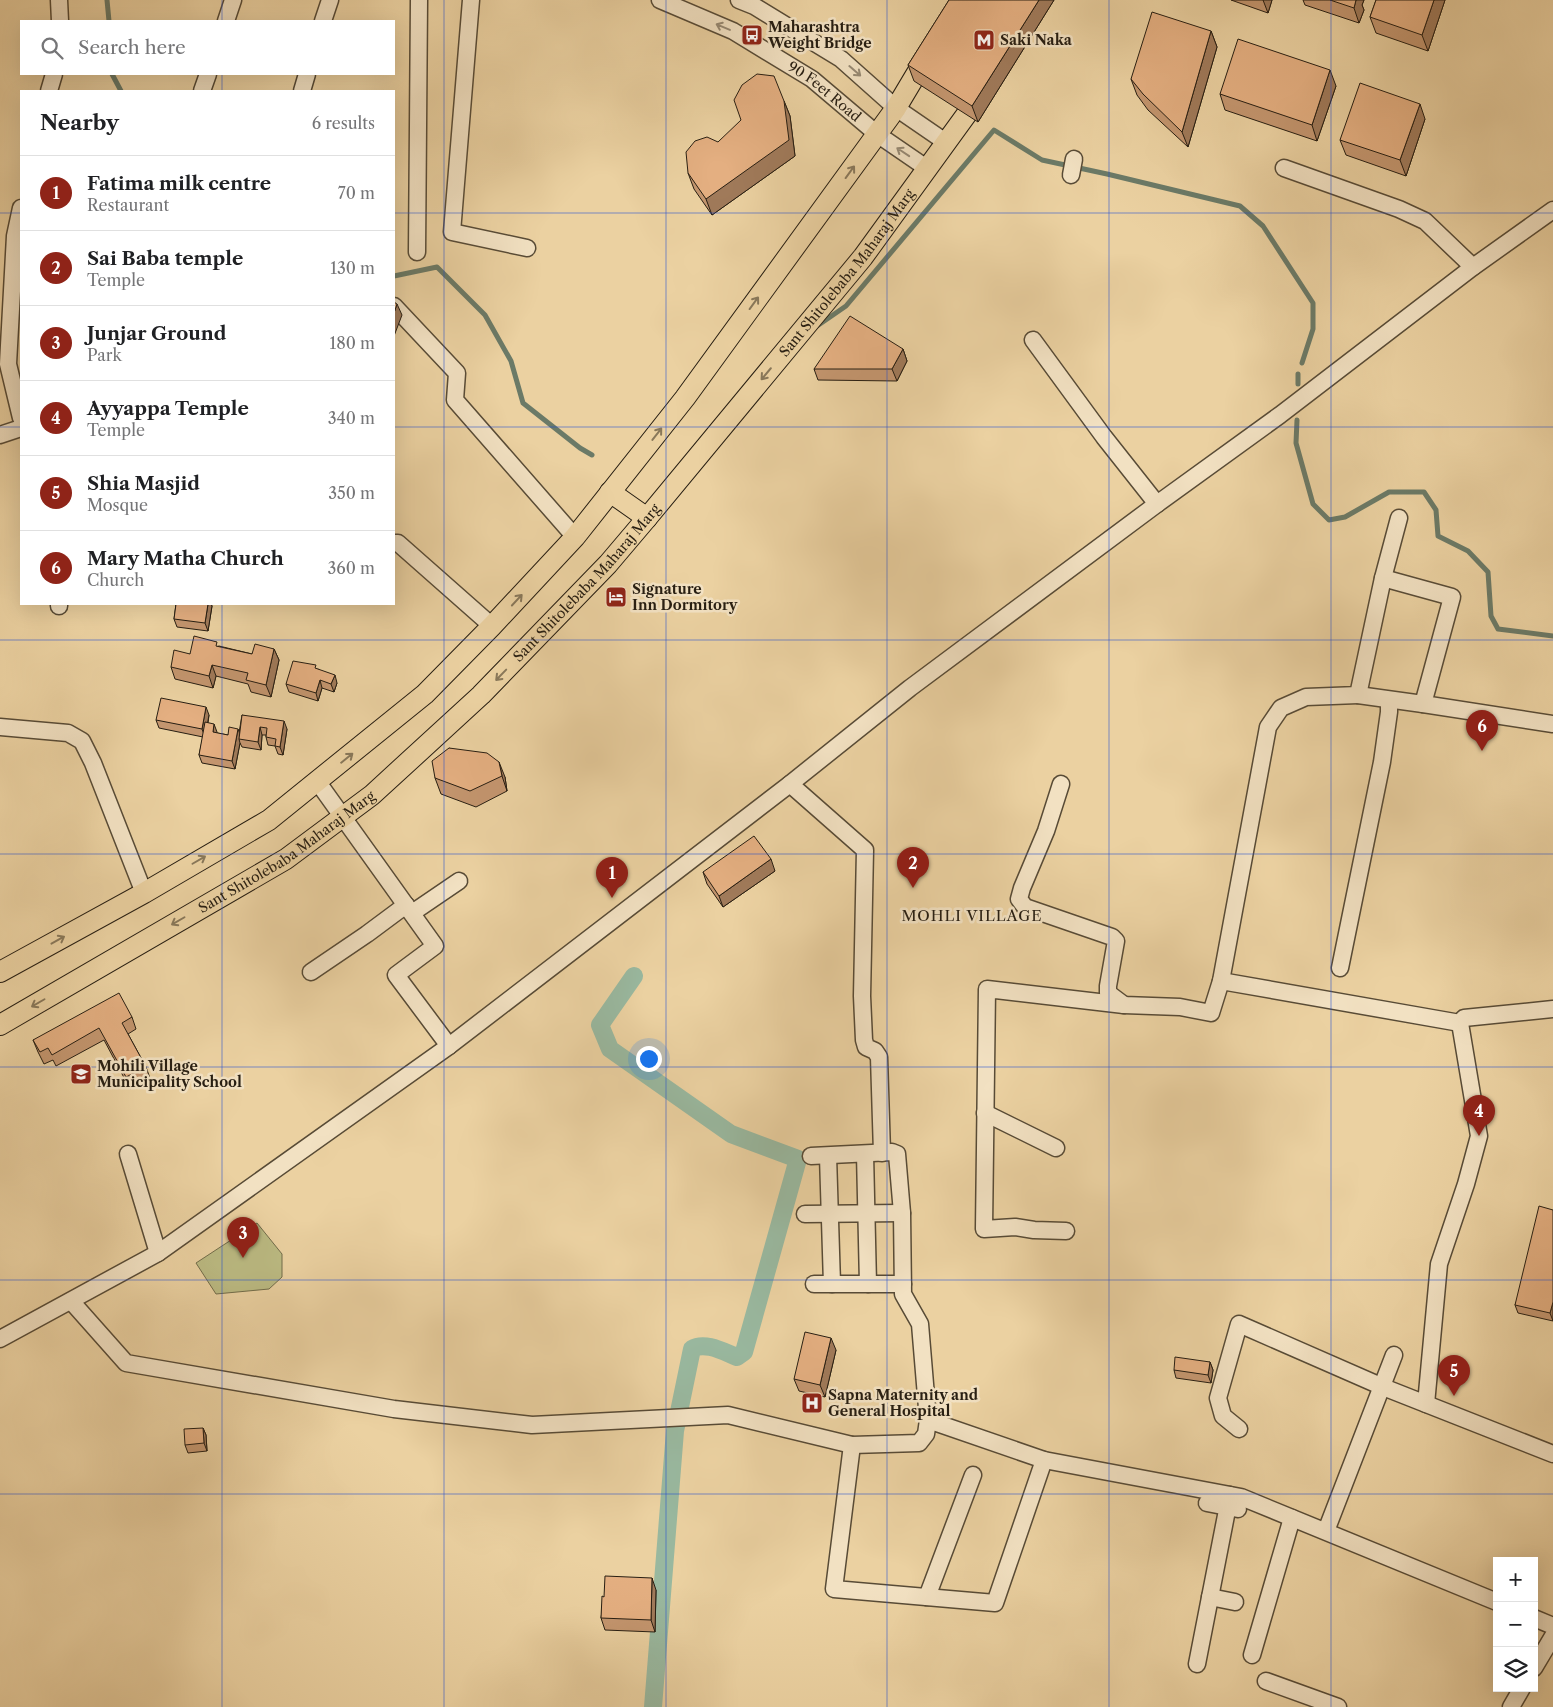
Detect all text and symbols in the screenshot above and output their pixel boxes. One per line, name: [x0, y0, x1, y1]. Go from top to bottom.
place label: Maharashtra Weight Bridge: [767, 18, 872, 52]
search box: [20, 20, 395, 75]
one-way arrow: [716, 21, 731, 31]
bus stop icon: Maharashtra Weight Bridge: [740, 23, 764, 47]
metro station icon: Saki Naka: [972, 28, 996, 52]
place label: Saki Naka: [1000, 31, 1073, 49]
icon: search: [38, 34, 66, 62]
text: Search here: [78, 36, 186, 59]
street label: 90 Feet Road: [784, 57, 865, 126]
one-way arrow: [848, 65, 861, 77]
text: Nearby: [40, 110, 119, 135]
text: 6 results: [312, 113, 375, 133]
one-way arrow: [896, 146, 910, 156]
one-way arrow: [845, 165, 855, 179]
text: Fatima milk centre: [87, 172, 271, 195]
text: 1: [52, 183, 60, 203]
text: 70 m: [338, 183, 375, 203]
street label: Sant Shitolebaba Maharaj Marg: [775, 185, 919, 360]
text: Restaurant: [87, 195, 169, 215]
text: Sai Baba temple: [87, 247, 243, 270]
text: 2: [51, 258, 61, 278]
text: 130 m: [330, 258, 375, 278]
text: Temple: [87, 270, 145, 290]
one-way arrow: [749, 297, 759, 311]
text: Junjar Ground: [87, 322, 227, 345]
text: 3: [51, 333, 61, 353]
text: 180 m: [329, 333, 375, 353]
text: Park: [87, 345, 122, 365]
one-way arrow: [761, 367, 772, 380]
text: Ayyappa Temple: [87, 397, 249, 420]
text: 4: [51, 408, 61, 428]
text: 340 m: [328, 408, 375, 428]
text: Temple: [87, 420, 145, 440]
one-way arrow: [651, 428, 662, 441]
text: Shia Masjid: [87, 472, 200, 495]
text: 5: [52, 483, 60, 503]
text: 350 m: [328, 483, 375, 503]
text: Mosque: [87, 495, 148, 515]
street label: Sant Shitolebaba Maharaj Marg: [509, 500, 664, 665]
text: Mary Matha Church: [87, 547, 284, 570]
text: 6: [51, 558, 61, 578]
text: 360 m: [328, 558, 375, 578]
text: Church: [87, 570, 144, 590]
place label: Signature Inn Dormitory: [632, 580, 738, 614]
hotel icon: Signature Inn Dormitory: [604, 585, 628, 609]
one-way arrow: [511, 593, 523, 606]
one-way arrow: [494, 669, 507, 681]
pin: 6: [1466, 710, 1498, 751]
one-way arrow: [340, 752, 353, 763]
street label: Sant Shitolebaba Maharaj Marg: [195, 787, 379, 917]
pin: 2: [897, 847, 929, 888]
one-way arrow: [192, 855, 206, 865]
pin: 1: [596, 857, 628, 898]
district label: MOHLI VILLAGE: [901, 906, 1043, 925]
one-way arrow: [172, 917, 186, 927]
one-way arrow: [50, 935, 65, 945]
one-way arrow: [31, 999, 45, 1009]
your location: [636, 1046, 662, 1072]
place label: Mohili Village Municipality School: [97, 1057, 242, 1091]
school or university icon: Mohili Village Municipality School: [69, 1062, 93, 1086]
pin: 4: [1463, 1095, 1495, 1136]
pin: 3: [227, 1217, 259, 1258]
pin: 5: [1438, 1355, 1470, 1396]
place label: Sapna Maternity and General Hospital: [828, 1386, 979, 1420]
hospital icon: Sapna Maternity and General Hospital: [800, 1391, 824, 1415]
map controls: [1493, 1557, 1538, 1692]
button: +: [1493, 1557, 1538, 1602]
button: −: [1493, 1602, 1538, 1647]
button: layers: [1493, 1647, 1538, 1692]

